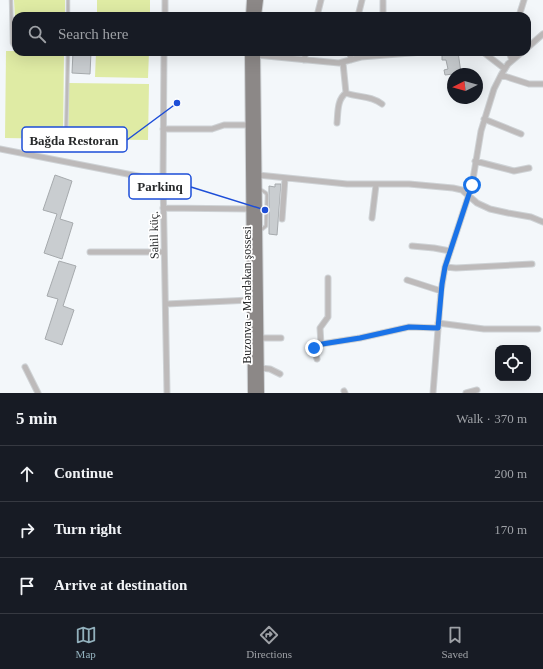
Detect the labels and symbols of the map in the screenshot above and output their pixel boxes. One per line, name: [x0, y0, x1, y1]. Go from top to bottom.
north arrow: [447, 68, 483, 104]
callout: Bağda Restoran: [22, 127, 127, 152]
text: Bağda Restoran: [29, 133, 119, 148]
callout: Parkinq: [129, 174, 191, 199]
route start: [463, 176, 481, 194]
text: Parkinq: [137, 179, 184, 194]
street label: Sahil küç.: [147, 211, 161, 259]
street label: Buzonva - Mərdəkan şossesi: [240, 226, 254, 364]
route end: [305, 339, 323, 357]

